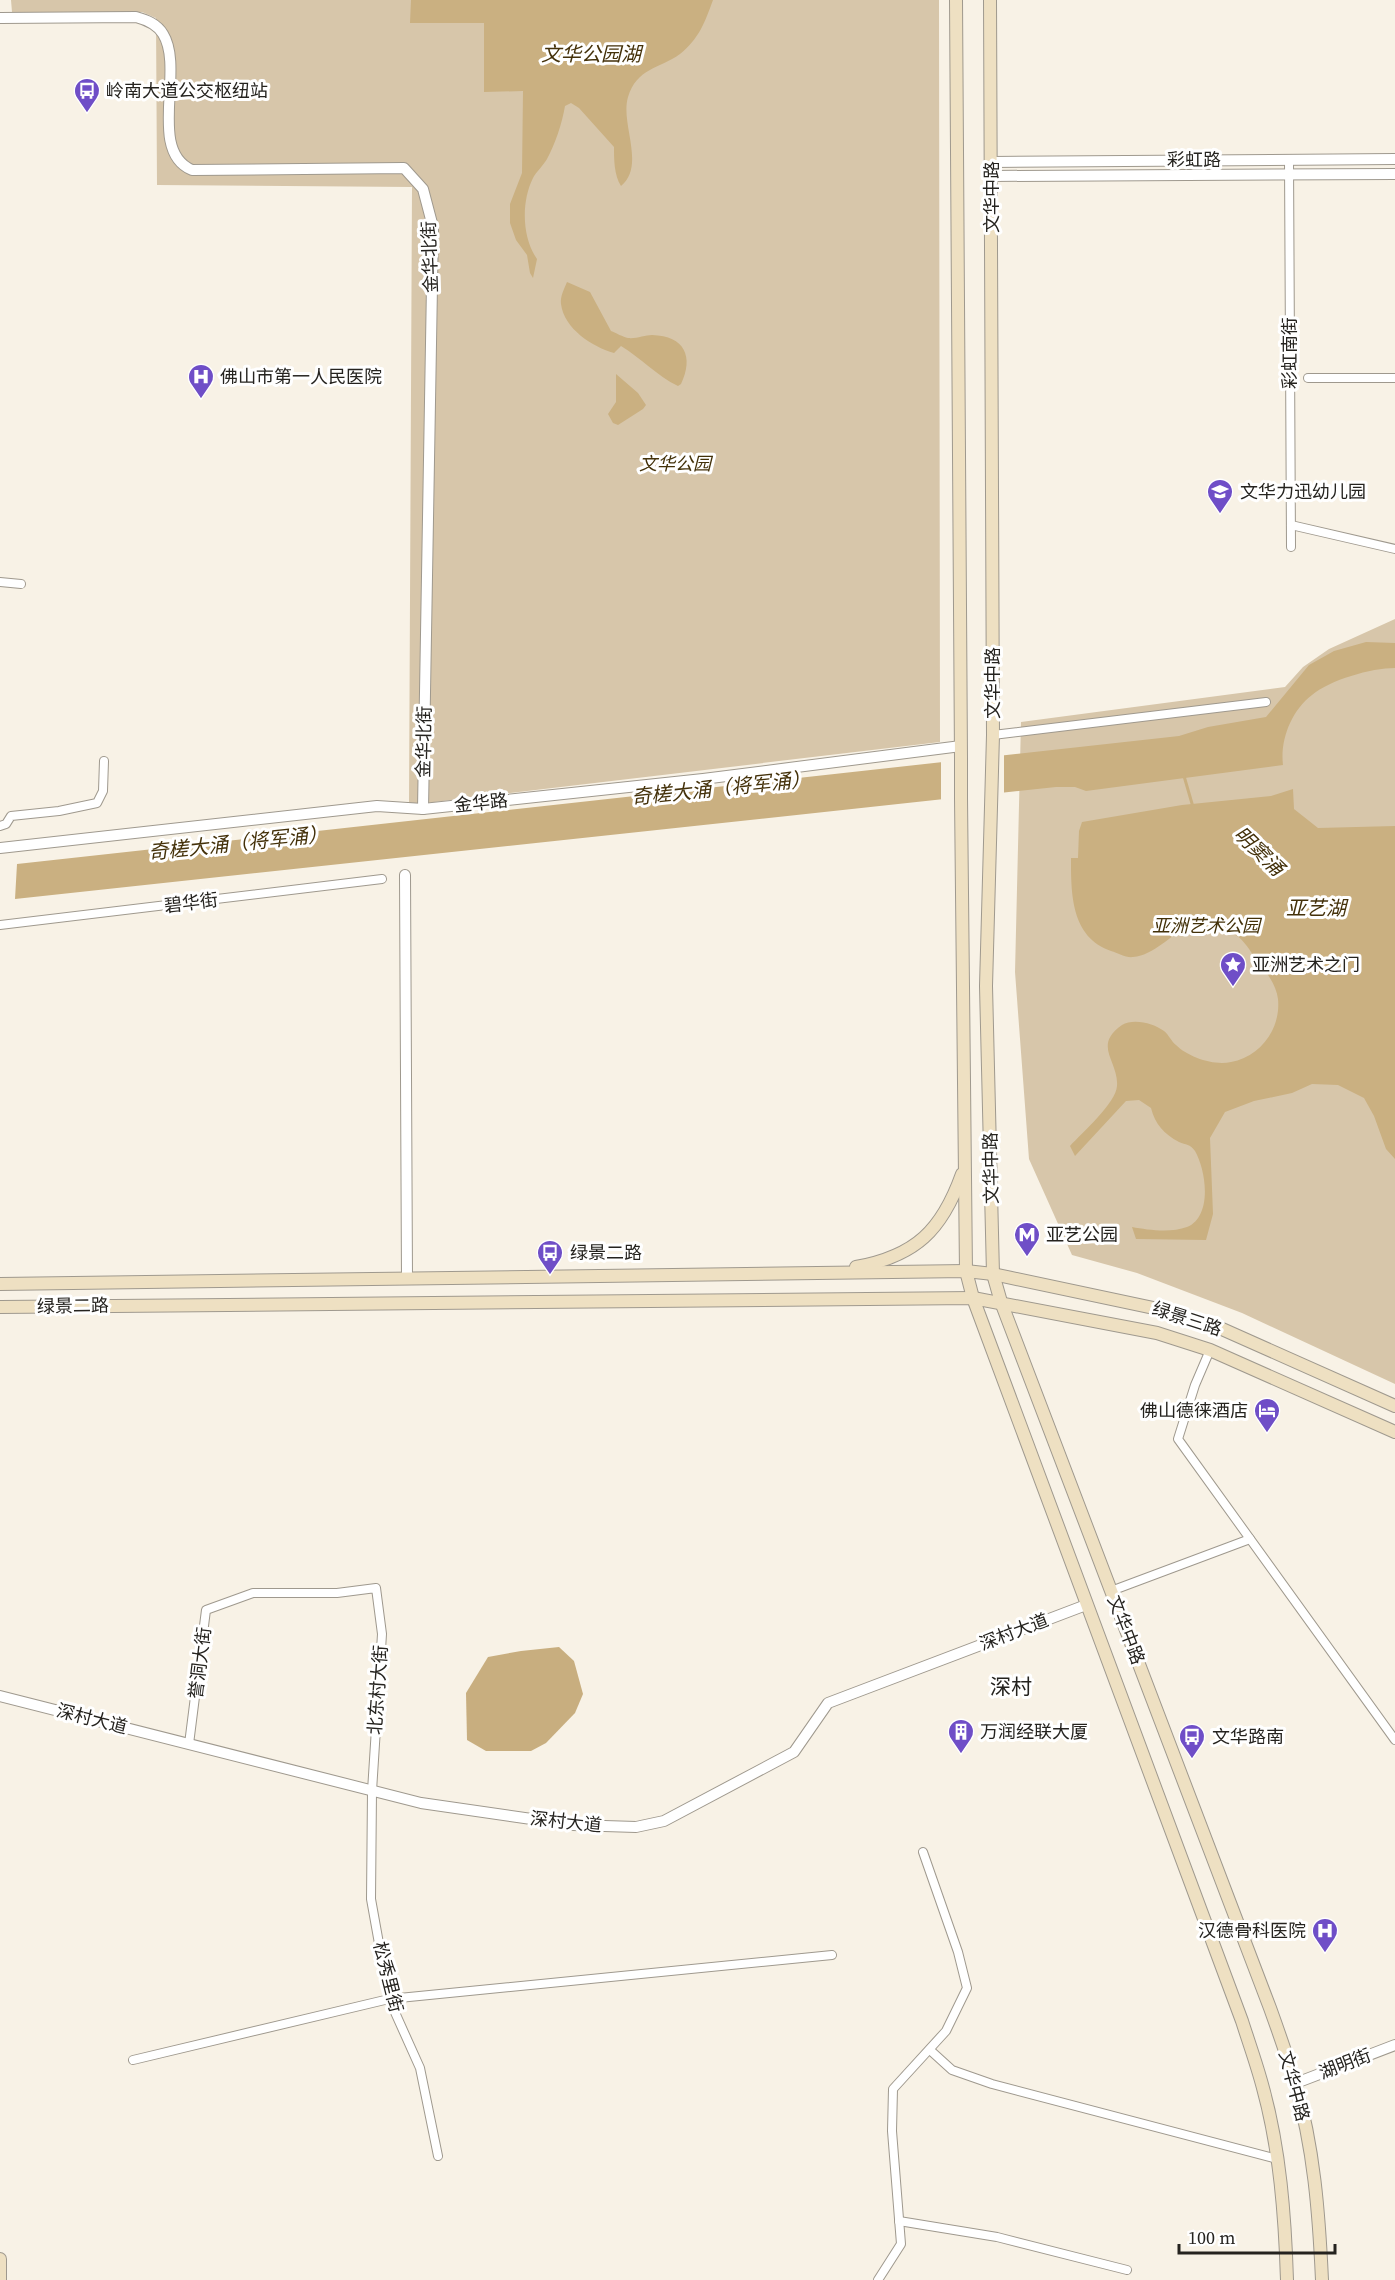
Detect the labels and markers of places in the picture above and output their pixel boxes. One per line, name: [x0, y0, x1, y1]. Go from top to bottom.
bus stop icon: 岭南大道公交枢纽站: [72, 76, 102, 114]
place label: 岭南大道公交枢纽站: [106, 78, 268, 103]
hospital icon: 佛山市第一人民医院: [186, 362, 216, 400]
place label: 佛山市第一人民医院: [220, 364, 382, 389]
school or university icon: 文华力迅幼儿园: [1205, 477, 1235, 515]
place label: 文华力迅幼儿园: [1240, 479, 1366, 504]
place icon: 亚洲艺术之门: [1218, 950, 1248, 988]
place label: 亚洲艺术之门: [1252, 952, 1360, 977]
metro station icon: 亚艺公园: [1012, 1220, 1042, 1258]
place label: 亚艺公园: [1046, 1222, 1118, 1247]
bus stop icon: 绿景二路: [535, 1238, 565, 1276]
place label: 绿景二路: [570, 1240, 642, 1265]
hotel icon: 佛山德徕酒店: [1252, 1396, 1282, 1434]
place label: 佛山德徕酒店: [1140, 1398, 1248, 1423]
building icon: 万润经联大厦: [946, 1717, 976, 1755]
place label: 万润经联大厦: [980, 1719, 1088, 1744]
bus stop icon: 文华路南: [1177, 1722, 1207, 1760]
place label: 文华路南: [1212, 1724, 1284, 1749]
hospital icon: 汉德骨科医院: [1310, 1916, 1340, 1954]
place label: 汉德骨科医院: [1198, 1918, 1306, 1943]

